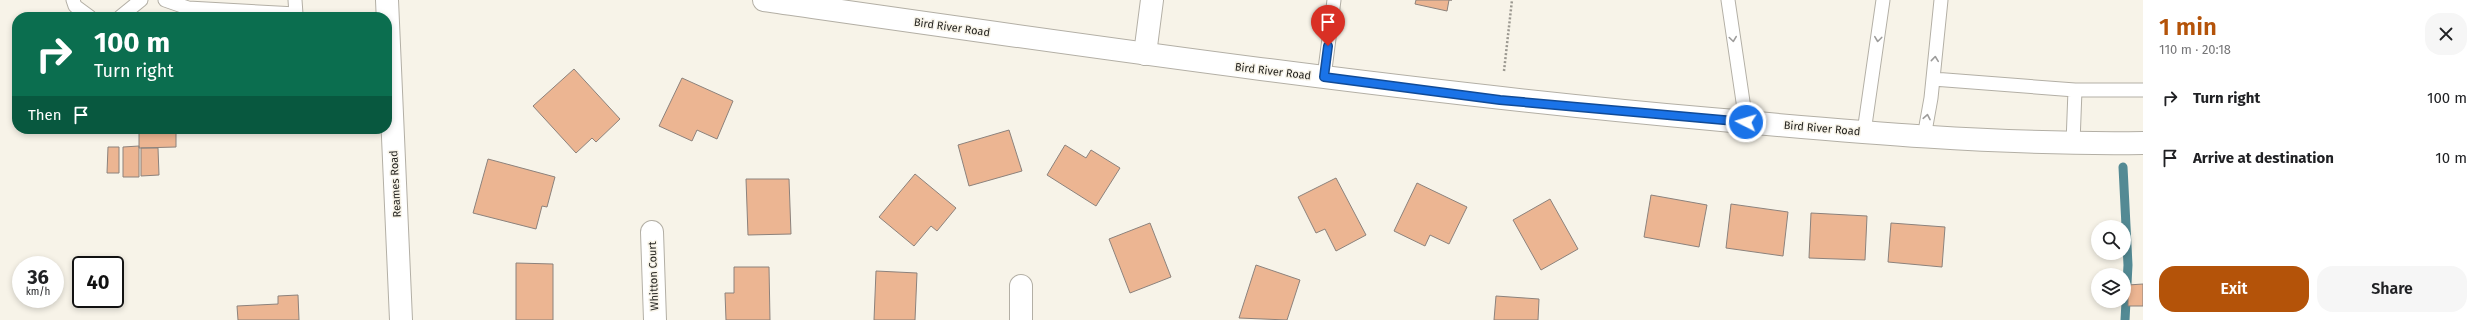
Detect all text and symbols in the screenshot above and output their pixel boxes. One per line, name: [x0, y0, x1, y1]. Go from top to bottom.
pin: [1311, 5, 1345, 46]
icon: arrive: [1317, 11, 1339, 33]
text: 1 min: [2159, 13, 2217, 41]
button: close: [2425, 13, 2467, 55]
street label: Bird River Road: [913, 16, 991, 39]
text: 100 m: [94, 26, 170, 59]
icon: right: [28, 28, 80, 80]
one-way arrow: [1728, 36, 1737, 42]
one-way arrow: [1874, 36, 1883, 42]
text: 110 m · 20:18: [2159, 42, 2231, 57]
one-way arrow: [1930, 56, 1939, 62]
text: Turn right: [94, 60, 174, 82]
street label: Bird River Road: [1234, 60, 1312, 83]
icon: right: [2159, 87, 2181, 109]
text: Turn right: [2193, 89, 2260, 107]
text: 100 m: [2427, 89, 2467, 107]
position arrow: [1725, 101, 1767, 143]
icon: arrive: [70, 104, 92, 126]
text: Then: [28, 106, 62, 124]
one-way arrow: [1923, 114, 1931, 120]
street label: Bird River Road: [1783, 119, 1861, 138]
icon: arrive: [2159, 147, 2181, 169]
text: Arrive at destination: [2193, 149, 2334, 167]
text: 10 m: [2435, 149, 2467, 167]
street label: Reames Road: [387, 150, 404, 218]
map controls: [2091, 220, 2131, 308]
button: search: [2091, 220, 2131, 260]
street label: Whitton Court: [646, 241, 661, 311]
speed limit sign: 40: [72, 256, 124, 308]
text: 36: [27, 265, 49, 289]
button: Exit: [2159, 266, 2309, 312]
button: Share: [2317, 266, 2467, 312]
button: layers: [2091, 268, 2131, 308]
text: km/h: [26, 286, 50, 298]

